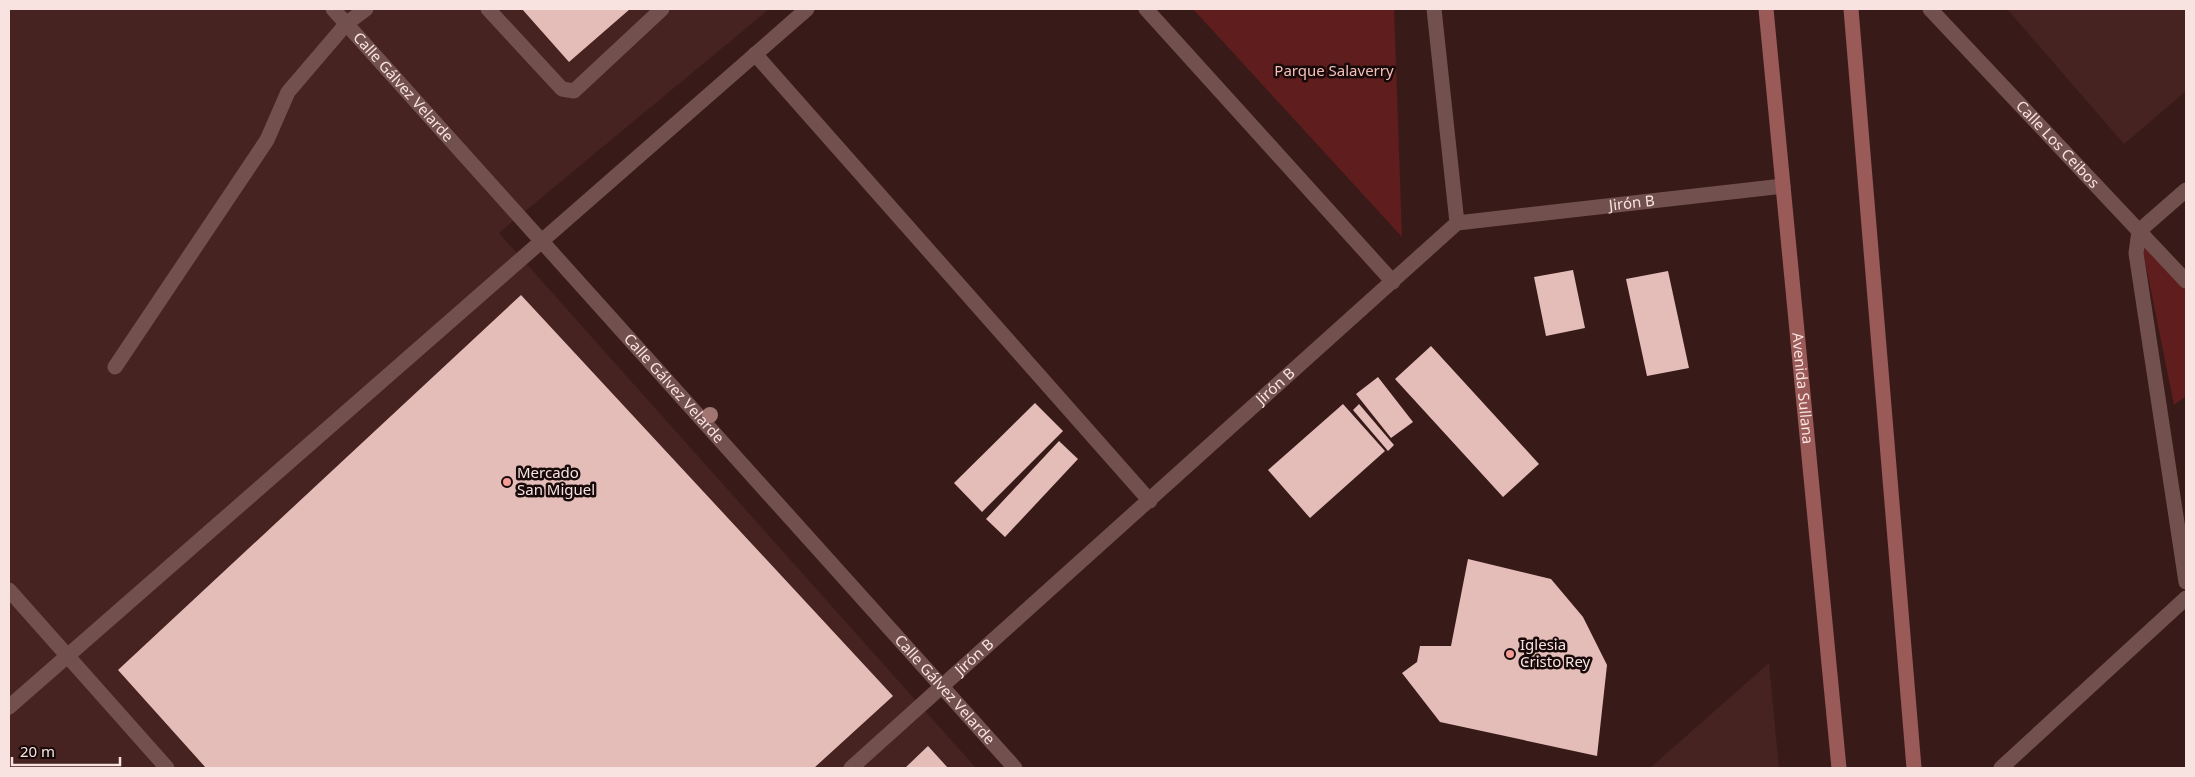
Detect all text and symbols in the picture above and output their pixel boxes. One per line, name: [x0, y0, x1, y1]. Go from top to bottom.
street label: Calle Gálvez Velarde: [349, 27, 459, 146]
park label: Parque Salaverry: [1274, 60, 1394, 80]
street label: Calle Los Ceibos: [2012, 96, 2104, 192]
street label: Jirón B: [1606, 190, 1656, 215]
street label: Calle Gálvez Velarde: [620, 328, 729, 447]
street label: Avenida Sullana: [1788, 332, 1819, 445]
street label: Jirón B: [1250, 363, 1299, 410]
place label: Mercado San Miguel: [517, 462, 595, 499]
marker: Mercado San Miguel: [501, 476, 513, 488]
street label: Calle Gálvez Velarde: [891, 630, 1000, 748]
street label: Jirón B: [949, 633, 998, 680]
place label: Iglesia Cristo Rey: [1520, 634, 1591, 671]
marker: Iglesia Cristo Rey: [1504, 648, 1516, 660]
scale bar: [12, 734, 120, 766]
text: 20 m: [20, 741, 55, 761]

